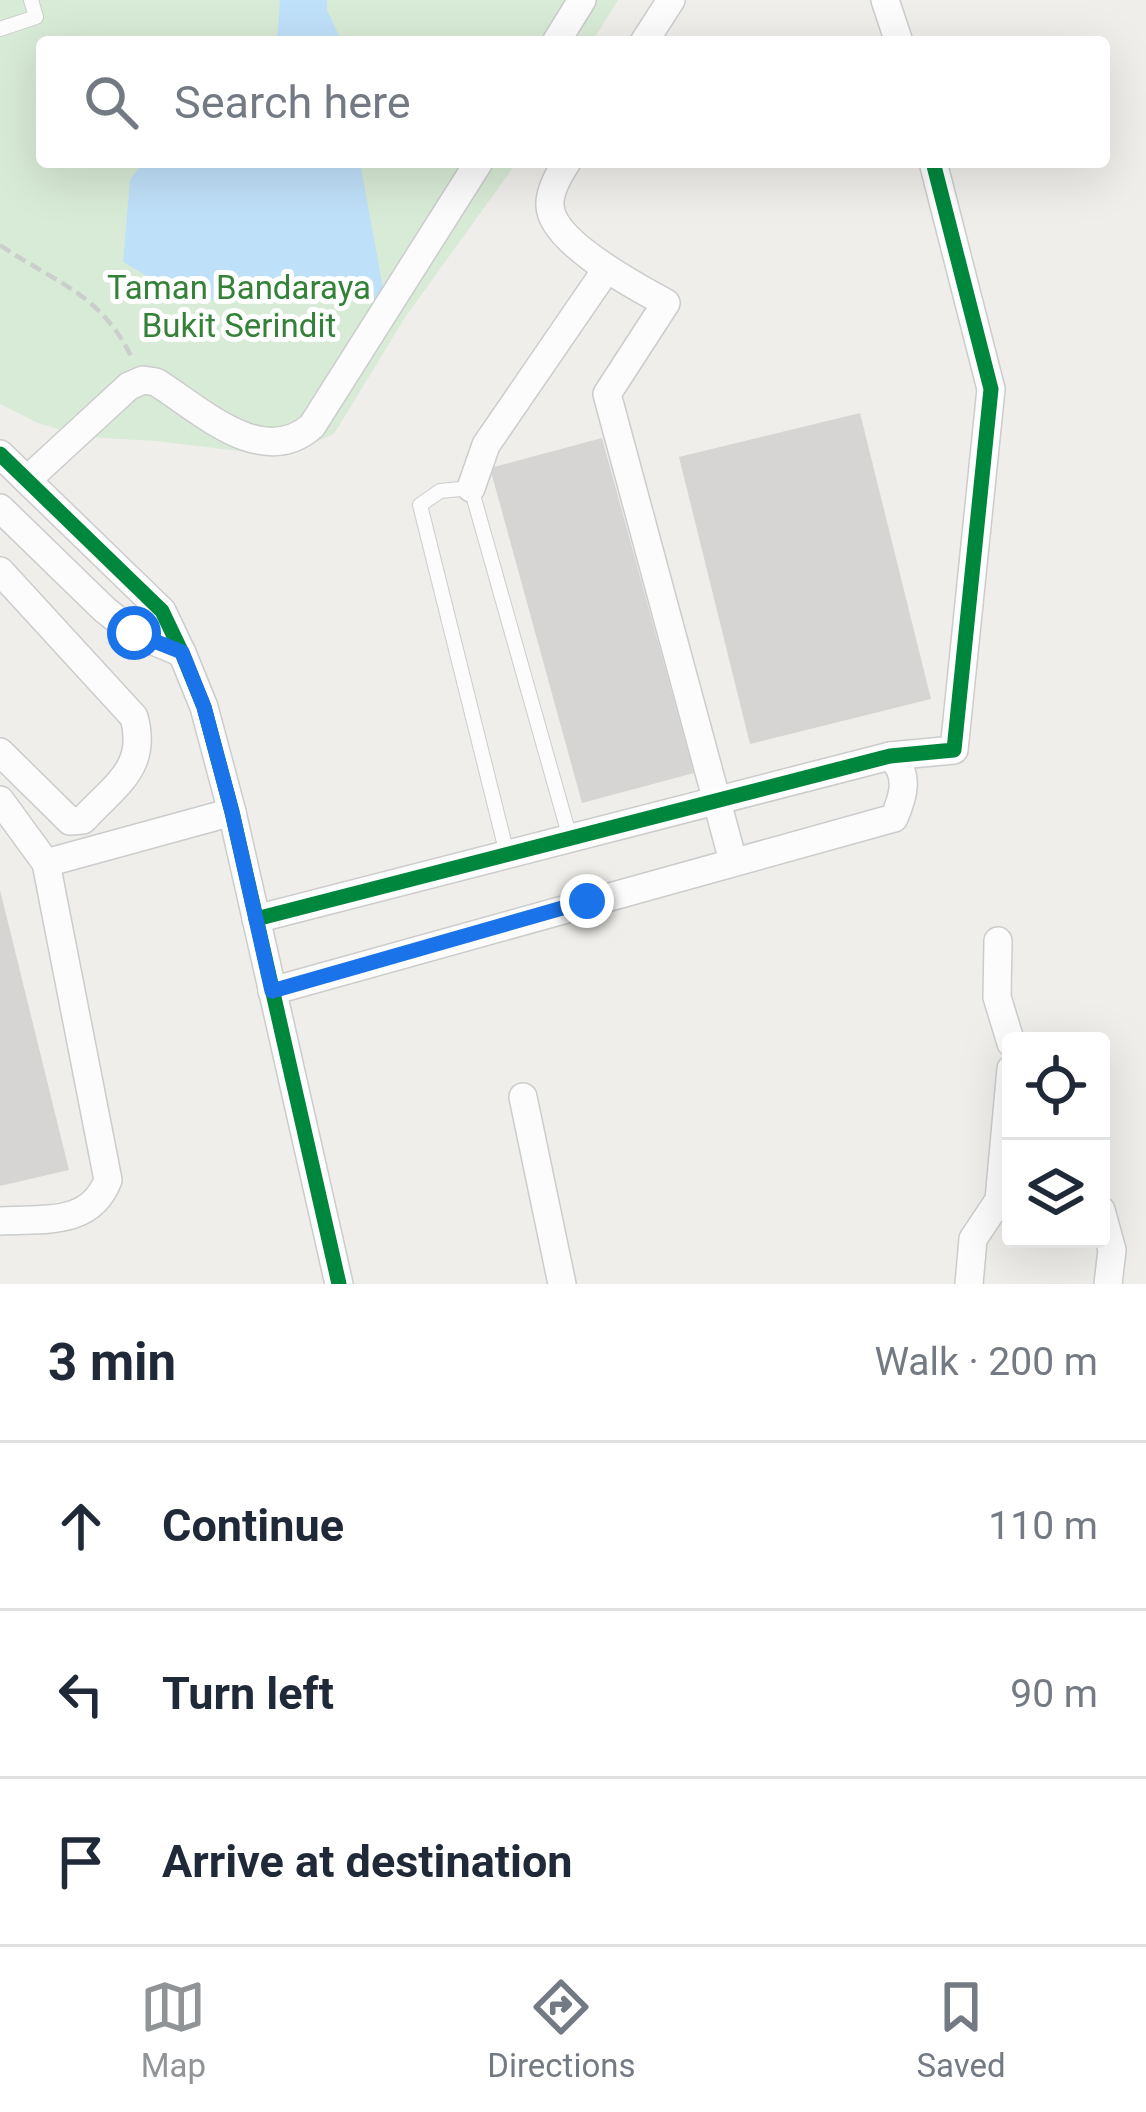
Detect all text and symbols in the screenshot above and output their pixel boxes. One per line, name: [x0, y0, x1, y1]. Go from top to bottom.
search box: [36, 36, 1110, 168]
icon: search: [78, 69, 144, 135]
text: Search here: [174, 76, 411, 129]
park label: Taman Bandaraya Bukit Serindit: [107, 268, 371, 345]
route start: [107, 606, 161, 660]
route end: [560, 874, 614, 928]
map controls: [1002, 1032, 1110, 1248]
button: locate: [1002, 1032, 1110, 1140]
button: layers: [1002, 1140, 1110, 1248]
text: 3 min: [48, 1333, 176, 1392]
text: Walk · 200 m: [874, 1339, 1098, 1385]
icon: ahead: [48, 1493, 114, 1559]
text: Continue: [162, 1499, 344, 1552]
text: 110 m: [988, 1503, 1098, 1549]
icon: left: [48, 1661, 114, 1727]
text: Turn left: [162, 1667, 334, 1720]
text: 90 m: [1010, 1671, 1098, 1717]
icon: arrive: [48, 1829, 114, 1895]
text: Arrive at destination: [162, 1835, 573, 1888]
tab: Map: [140, 1974, 206, 2085]
tab: Directions: [487, 1974, 636, 2085]
tab: Saved: [916, 1974, 1006, 2085]

